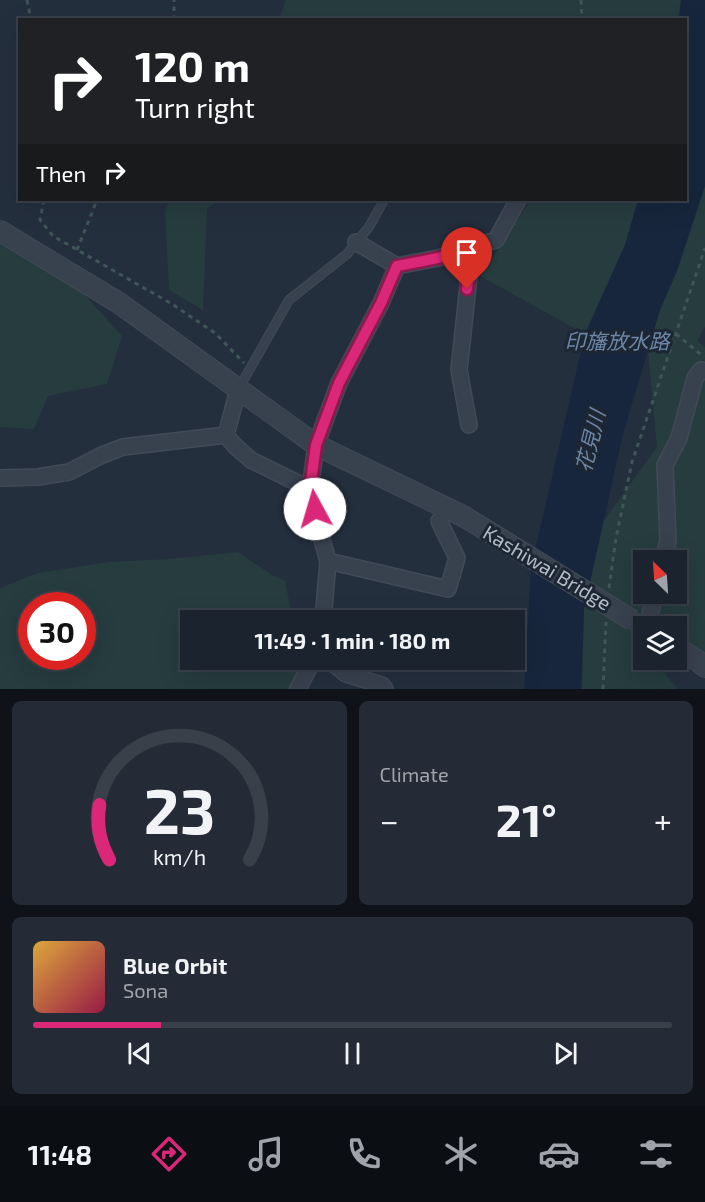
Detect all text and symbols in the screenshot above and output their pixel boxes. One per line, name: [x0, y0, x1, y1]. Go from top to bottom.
text: 120 m: [135, 40, 250, 90]
icon: right: [36, 42, 114, 120]
text: Turn right: [135, 91, 255, 123]
icon: right: [98, 156, 131, 189]
text: Then: [36, 160, 86, 186]
pin: [441, 227, 492, 289]
icon: arrive: [450, 236, 483, 269]
water label: 印旛放水路: [565, 328, 671, 353]
water label: 花見川: [570, 405, 610, 474]
position arrow: [283, 477, 347, 541]
street label: Kashiwai Bridge: [479, 520, 616, 615]
north arrow: [633, 550, 687, 604]
map controls: [633, 550, 687, 670]
speed limit sign: 30: [18, 592, 96, 670]
button: layers: [633, 616, 687, 670]
text: 11:49 · 1 min · 180 m: [255, 627, 450, 653]
text: Climate: [380, 762, 449, 786]
text: 23: [143, 772, 215, 847]
text: 21°: [496, 792, 557, 846]
text: −: [380, 800, 399, 840]
text: +: [654, 800, 672, 840]
text: km/h: [153, 844, 206, 869]
text: Blue Orbit: [123, 952, 227, 978]
text: Sona: [123, 978, 168, 1002]
icon: previous: [123, 1037, 156, 1070]
icon: pause: [336, 1037, 369, 1070]
icon: next: [549, 1037, 582, 1070]
icon: directions: [148, 1133, 190, 1175]
icon: music: [245, 1133, 287, 1175]
icon: phone: [343, 1133, 385, 1175]
icon: climate: [440, 1133, 482, 1175]
icon: car: [538, 1133, 580, 1175]
icon: filters: [635, 1133, 677, 1175]
text: 11:48: [28, 1138, 92, 1170]

